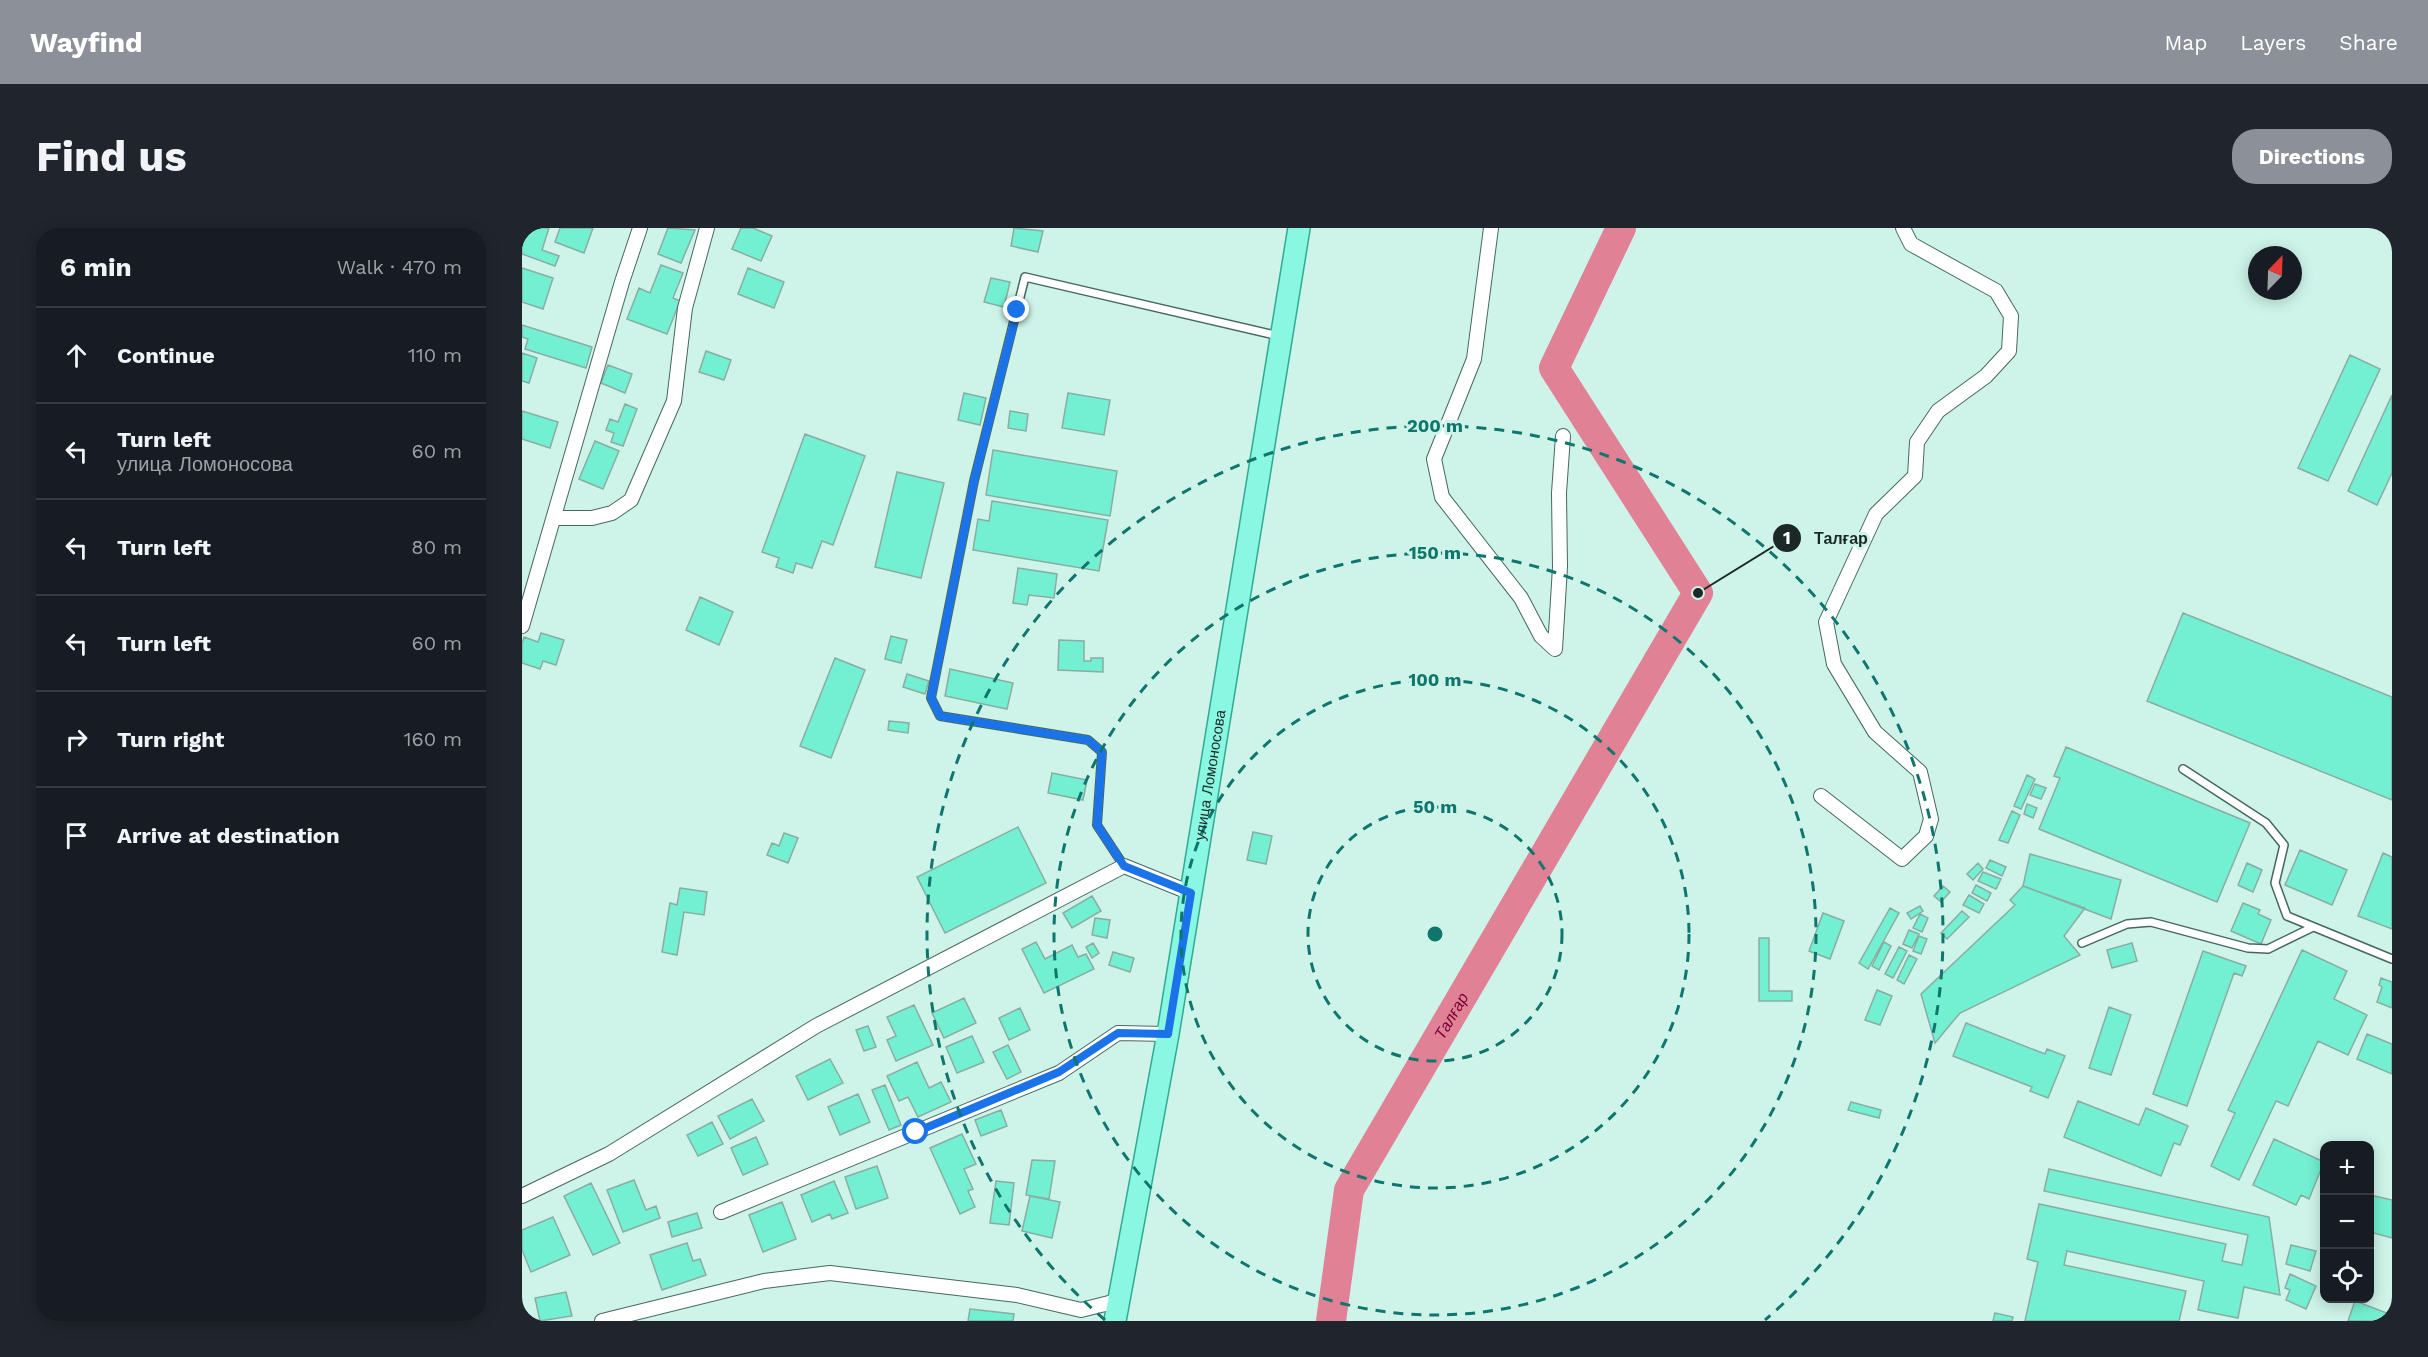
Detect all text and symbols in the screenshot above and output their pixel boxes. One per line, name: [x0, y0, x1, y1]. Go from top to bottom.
text: Wayfind: [30, 26, 143, 59]
text: Map: [2164, 30, 2207, 55]
text: Layers: [2240, 30, 2306, 55]
text: Share: [2339, 30, 2398, 55]
button: Directions: [2232, 129, 2392, 184]
text: Find us: [36, 132, 187, 181]
north arrow: [2248, 246, 2302, 300]
text: 6 min: [60, 252, 132, 282]
text: Walk · 470 m: [337, 255, 462, 279]
route end: [1003, 296, 1029, 322]
icon: ahead: [60, 339, 93, 372]
text: Continue: [117, 343, 215, 368]
text: 110 m: [408, 343, 462, 367]
text: 200 m: [1407, 415, 1463, 436]
text: Turn left: [117, 427, 211, 452]
icon: left: [60, 435, 93, 468]
text: 60 m: [412, 439, 462, 463]
text: улица Ломоносова: [117, 452, 293, 476]
callout: Талғар: [1772, 521, 1880, 555]
text: 1: [1783, 527, 1791, 548]
text: Талғар: [1814, 529, 1868, 548]
icon: left: [60, 531, 93, 564]
text: Turn left: [117, 535, 211, 560]
text: 80 m: [411, 535, 462, 559]
text: 150 m: [1409, 542, 1461, 563]
icon: left: [60, 627, 93, 660]
text: Turn left: [117, 631, 211, 656]
text: 60 m: [412, 631, 462, 655]
text: 100 m: [1408, 669, 1462, 690]
street label: улица Ломоносова: [1191, 708, 1230, 842]
icon: right: [60, 723, 93, 756]
text: Turn right: [117, 727, 224, 752]
text: 160 m: [404, 727, 462, 751]
text: 50 m: [1413, 796, 1457, 817]
icon: arrive: [60, 819, 93, 852]
text: Arrive at destination: [117, 823, 340, 848]
centre of rings: [1425, 924, 1445, 944]
water label: Талғар: [1430, 989, 1472, 1043]
route start: [902, 1118, 928, 1144]
map controls: [2320, 1141, 2374, 1303]
button: +: [2320, 1141, 2374, 1195]
button: −: [2320, 1195, 2374, 1249]
button: locate: [2320, 1249, 2374, 1303]

